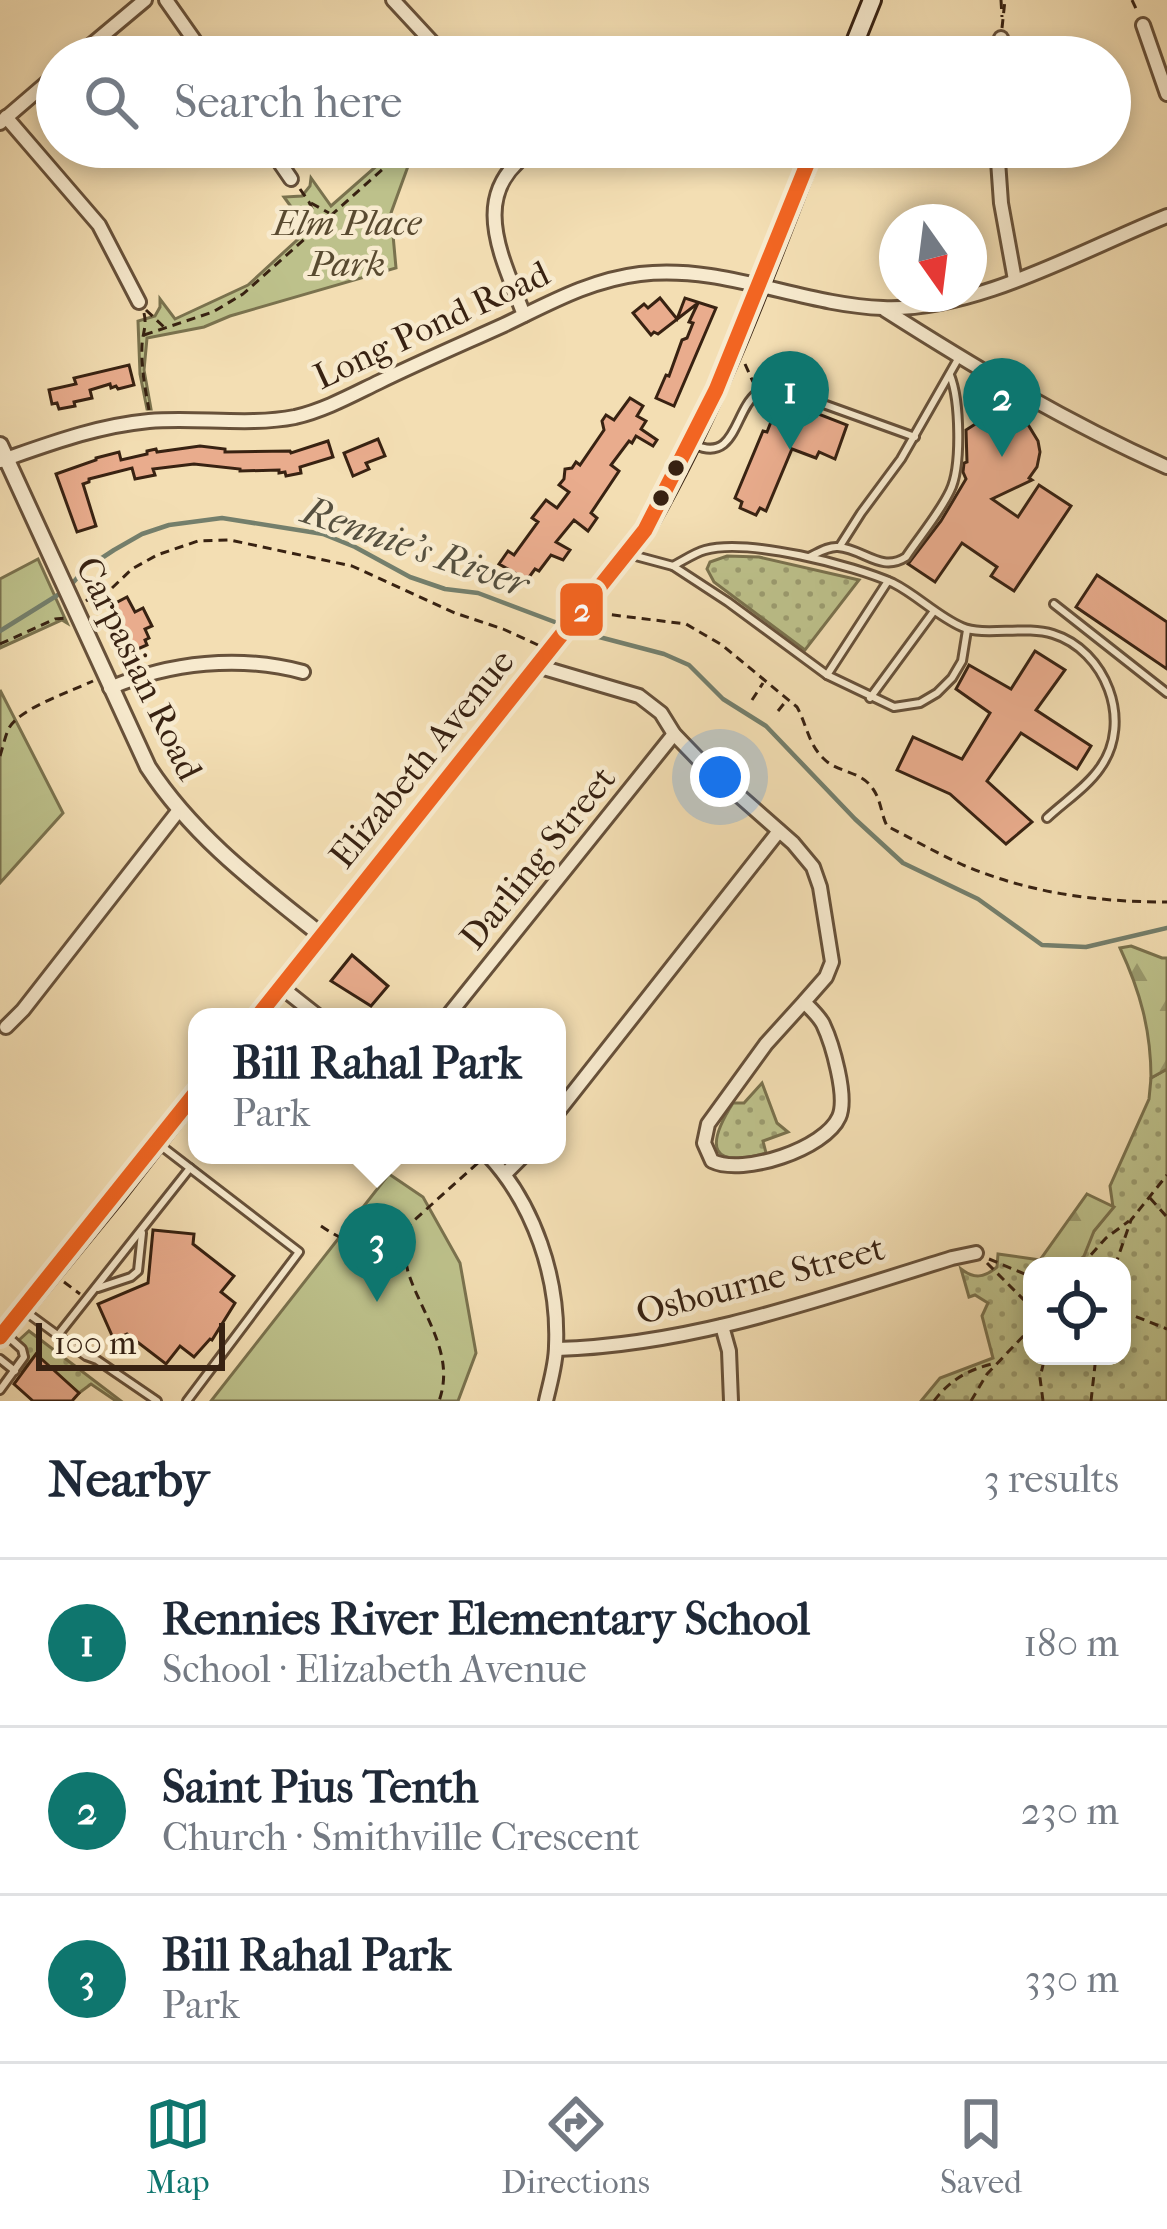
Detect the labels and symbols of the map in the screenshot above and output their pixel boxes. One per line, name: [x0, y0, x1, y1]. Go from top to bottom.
park label: Elm Place Park: [271, 202, 423, 285]
north arrow: [879, 204, 987, 312]
street label: Long Pond Road: [307, 252, 556, 398]
pin: 1: [751, 351, 829, 450]
pin: 2: [963, 358, 1041, 457]
unlabelled marker: [665, 457, 687, 479]
water label: Rennie's River: [294, 486, 537, 608]
unlabelled marker: [650, 487, 672, 509]
street label: Carpasian Road: [67, 550, 211, 787]
line badge: 2: [558, 581, 605, 638]
text: 2: [574, 591, 591, 630]
street label: Elizabeth Avenue: [321, 641, 523, 876]
your location: [690, 747, 750, 807]
street label: Darling Street: [451, 758, 624, 957]
pin: 3: [338, 1203, 416, 1302]
street label: Osbourne Street: [631, 1227, 889, 1333]
scale bar: [36, 1317, 225, 1370]

